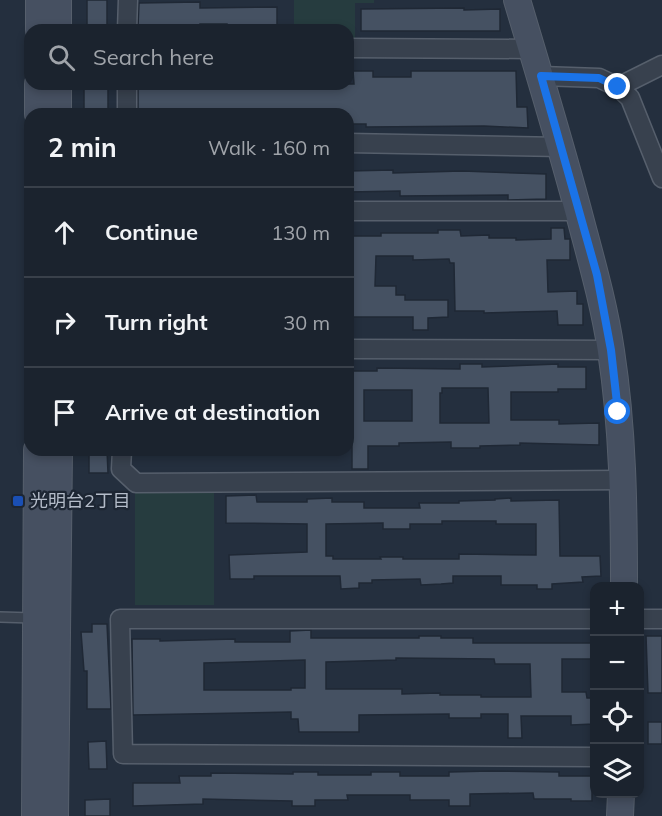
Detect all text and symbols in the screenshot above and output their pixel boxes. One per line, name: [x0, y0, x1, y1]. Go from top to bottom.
search box: [24, 24, 354, 90]
icon: search: [45, 41, 78, 74]
text: Search here: [93, 43, 214, 71]
route end: [604, 73, 630, 99]
text: 2 min: [48, 131, 117, 164]
text: Walk · 160 m: [208, 135, 330, 160]
icon: ahead: [48, 216, 81, 249]
text: Continue: [105, 218, 198, 246]
text: 130 m: [271, 220, 330, 245]
icon: right: [48, 306, 81, 339]
text: Turn right: [105, 308, 208, 336]
text: 30 m: [283, 310, 330, 335]
icon: arrive: [48, 396, 81, 429]
text: Arrive at destination: [105, 398, 320, 426]
route start: [604, 398, 630, 424]
place label: 光明台2丁目: [30, 489, 131, 512]
marker: 光明台2丁目: [11, 494, 25, 508]
map controls: [590, 582, 644, 798]
button: +: [590, 582, 644, 636]
button: −: [590, 636, 644, 690]
button: locate: [590, 690, 644, 744]
button: layers: [590, 744, 644, 798]

